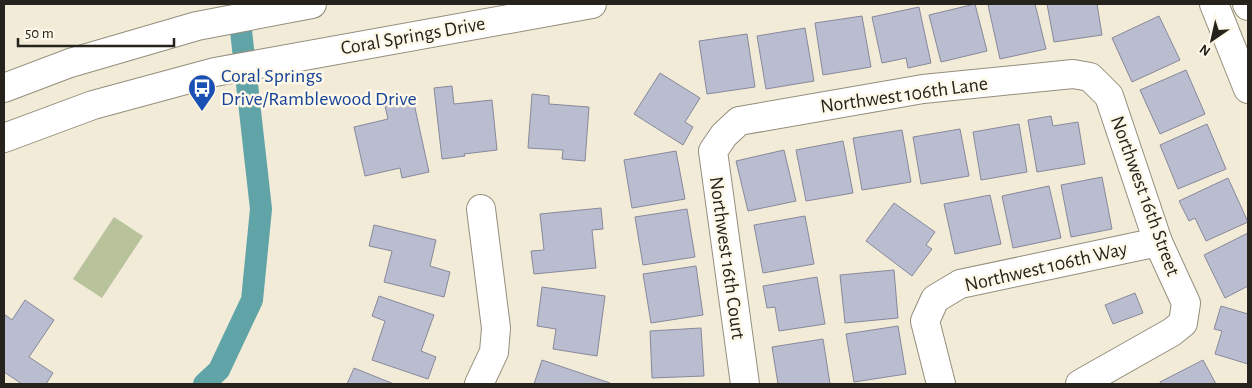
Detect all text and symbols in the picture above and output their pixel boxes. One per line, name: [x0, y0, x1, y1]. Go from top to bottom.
street label: Coral Springs Drive: [339, 13, 487, 59]
scale bar: [18, 15, 174, 47]
north arrow: [1187, 15, 1237, 65]
text: 50 m: [25, 26, 54, 41]
text: N: [1197, 41, 1213, 58]
place label: Coral Springs Drive/Ramblewood Drive: [221, 66, 417, 109]
bus stop icon: Coral Springs Drive/Ramblewood Drive: [187, 73, 217, 112]
street label: Northwest 106th Lane: [819, 73, 989, 117]
street label: Northwest 16th Street: [1107, 113, 1183, 279]
street label: Northwest 16th Court: [706, 175, 748, 341]
street label: Northwest 106th Way: [963, 238, 1130, 295]

